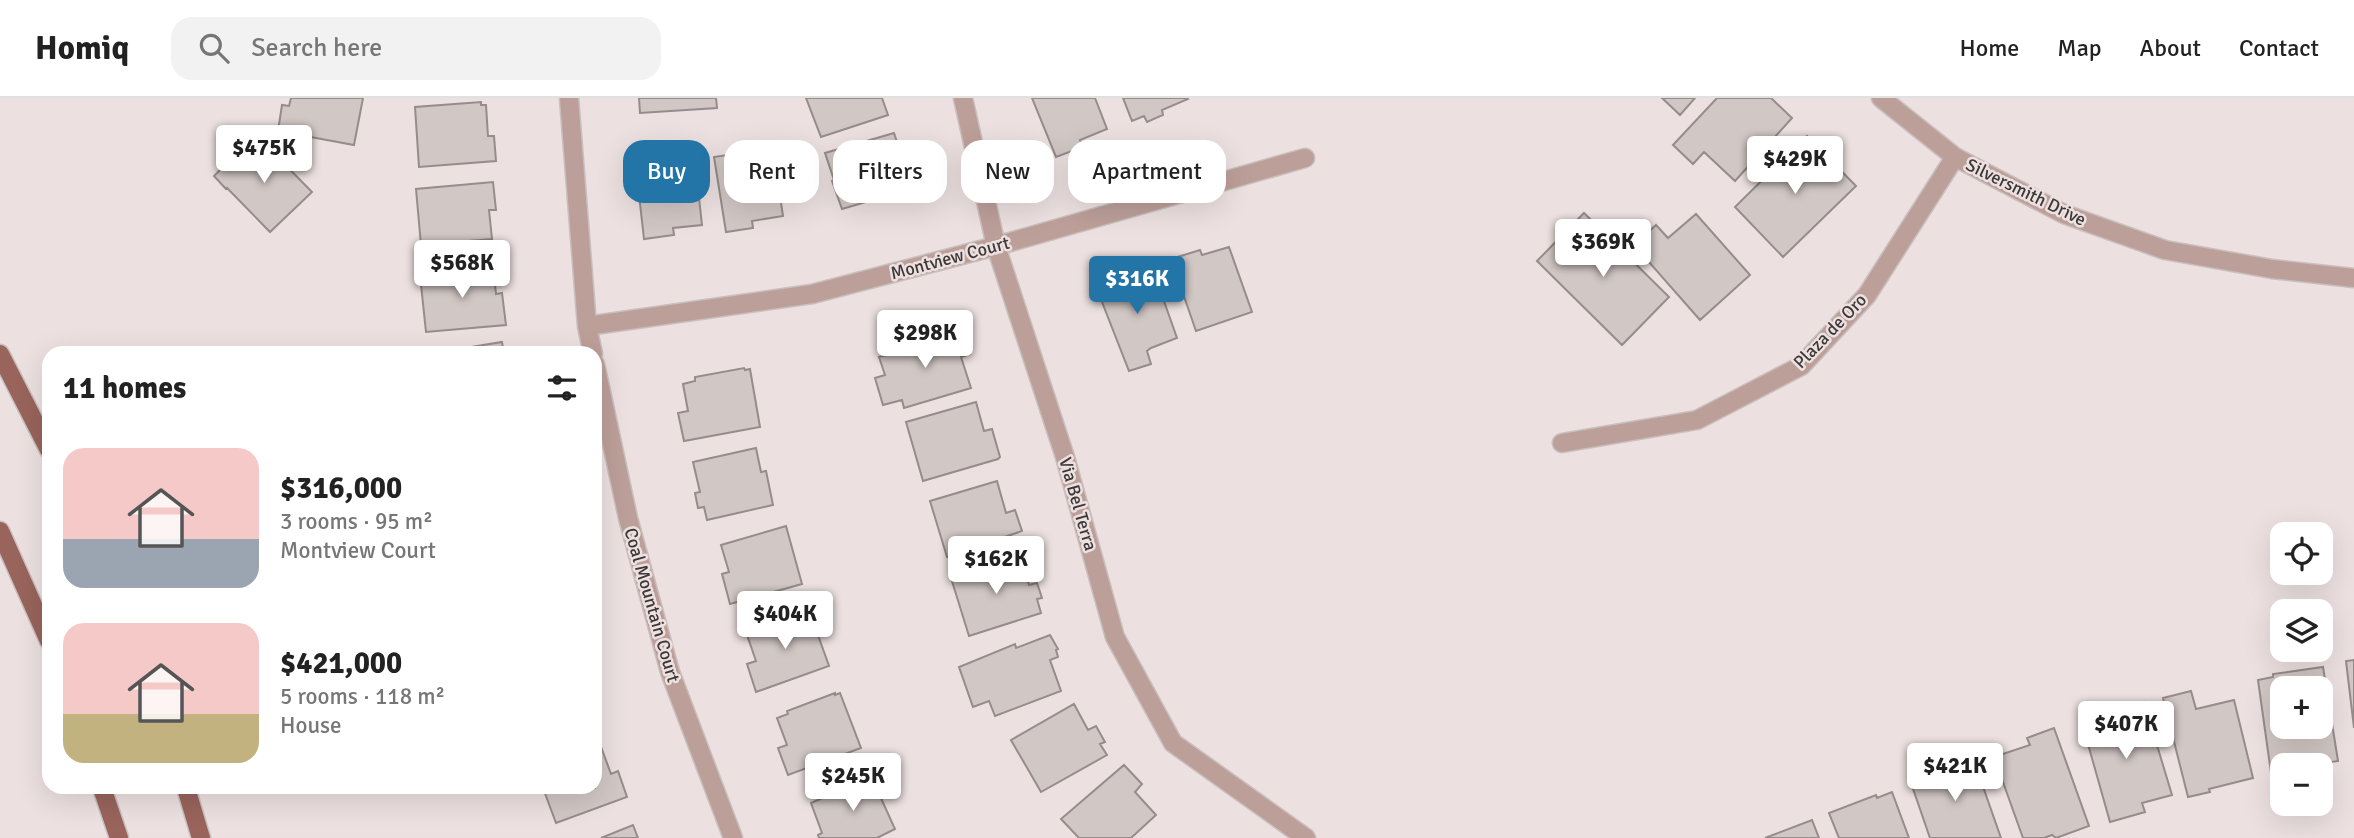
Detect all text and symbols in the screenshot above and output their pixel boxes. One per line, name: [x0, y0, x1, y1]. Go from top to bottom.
search box: [171, 17, 661, 80]
text: Homiq: [35, 28, 129, 69]
icon: search: [195, 29, 233, 67]
text: Search here: [251, 32, 382, 64]
text: Home: [1959, 33, 2019, 63]
text: Map: [2057, 33, 2102, 63]
text: About: [2140, 33, 2201, 63]
text: Contact: [2239, 33, 2319, 63]
pin: $475K: [215, 126, 313, 185]
text: $475K: [232, 133, 296, 162]
pin: $429K: [1746, 136, 1844, 196]
chip: Buy: [623, 140, 710, 203]
chip: Rent: [724, 140, 819, 203]
chip: Filters: [833, 140, 947, 203]
chip: New: [961, 140, 1054, 203]
chip: Apartment: [1068, 140, 1226, 203]
text: $429K: [1763, 144, 1827, 173]
street label: Silversmith Drive: [1962, 153, 2090, 231]
pin: $369K: [1554, 220, 1652, 279]
text: $369K: [1571, 227, 1635, 256]
street label: Montview Court: [888, 232, 1012, 284]
pin: $568K: [413, 240, 511, 300]
text: $568K: [430, 248, 494, 277]
pin: $316K: [1088, 256, 1186, 316]
text: $316K: [1105, 264, 1169, 293]
street label: Plaza de Oro: [1789, 289, 1871, 373]
pin: $298K: [876, 310, 974, 370]
text: $298K: [893, 318, 957, 347]
icon: filters: [543, 369, 581, 407]
text: 11 homes: [63, 370, 186, 407]
street label: Via Bel Terra: [1054, 455, 1102, 553]
text: $316,000: [280, 470, 402, 507]
icon: home: [119, 476, 203, 560]
text: 3 rooms · 95 m²: [280, 507, 433, 536]
map controls: [2270, 522, 2333, 816]
button: locate: [2270, 522, 2333, 585]
street label: Coal Mountain Court: [619, 525, 685, 685]
text: Montview Court: [280, 536, 436, 565]
pin: $162K: [947, 536, 1045, 596]
text: $162K: [964, 544, 1028, 573]
pin: $404K: [736, 592, 834, 651]
text: $404K: [753, 599, 817, 628]
button: layers: [2270, 599, 2333, 662]
text: $421,000: [280, 645, 402, 682]
icon: home: [119, 651, 203, 735]
button: +: [2270, 676, 2333, 739]
text: 5 rooms · 118 m²: [280, 682, 445, 711]
pin: $407K: [2077, 702, 2175, 761]
text: $407K: [2094, 709, 2158, 738]
text: House: [280, 711, 342, 740]
pin: $421K: [1906, 744, 2004, 803]
text: $421K: [1923, 751, 1987, 780]
button: −: [2270, 753, 2333, 816]
pin: $245K: [804, 754, 902, 813]
text: $245K: [821, 761, 885, 790]

